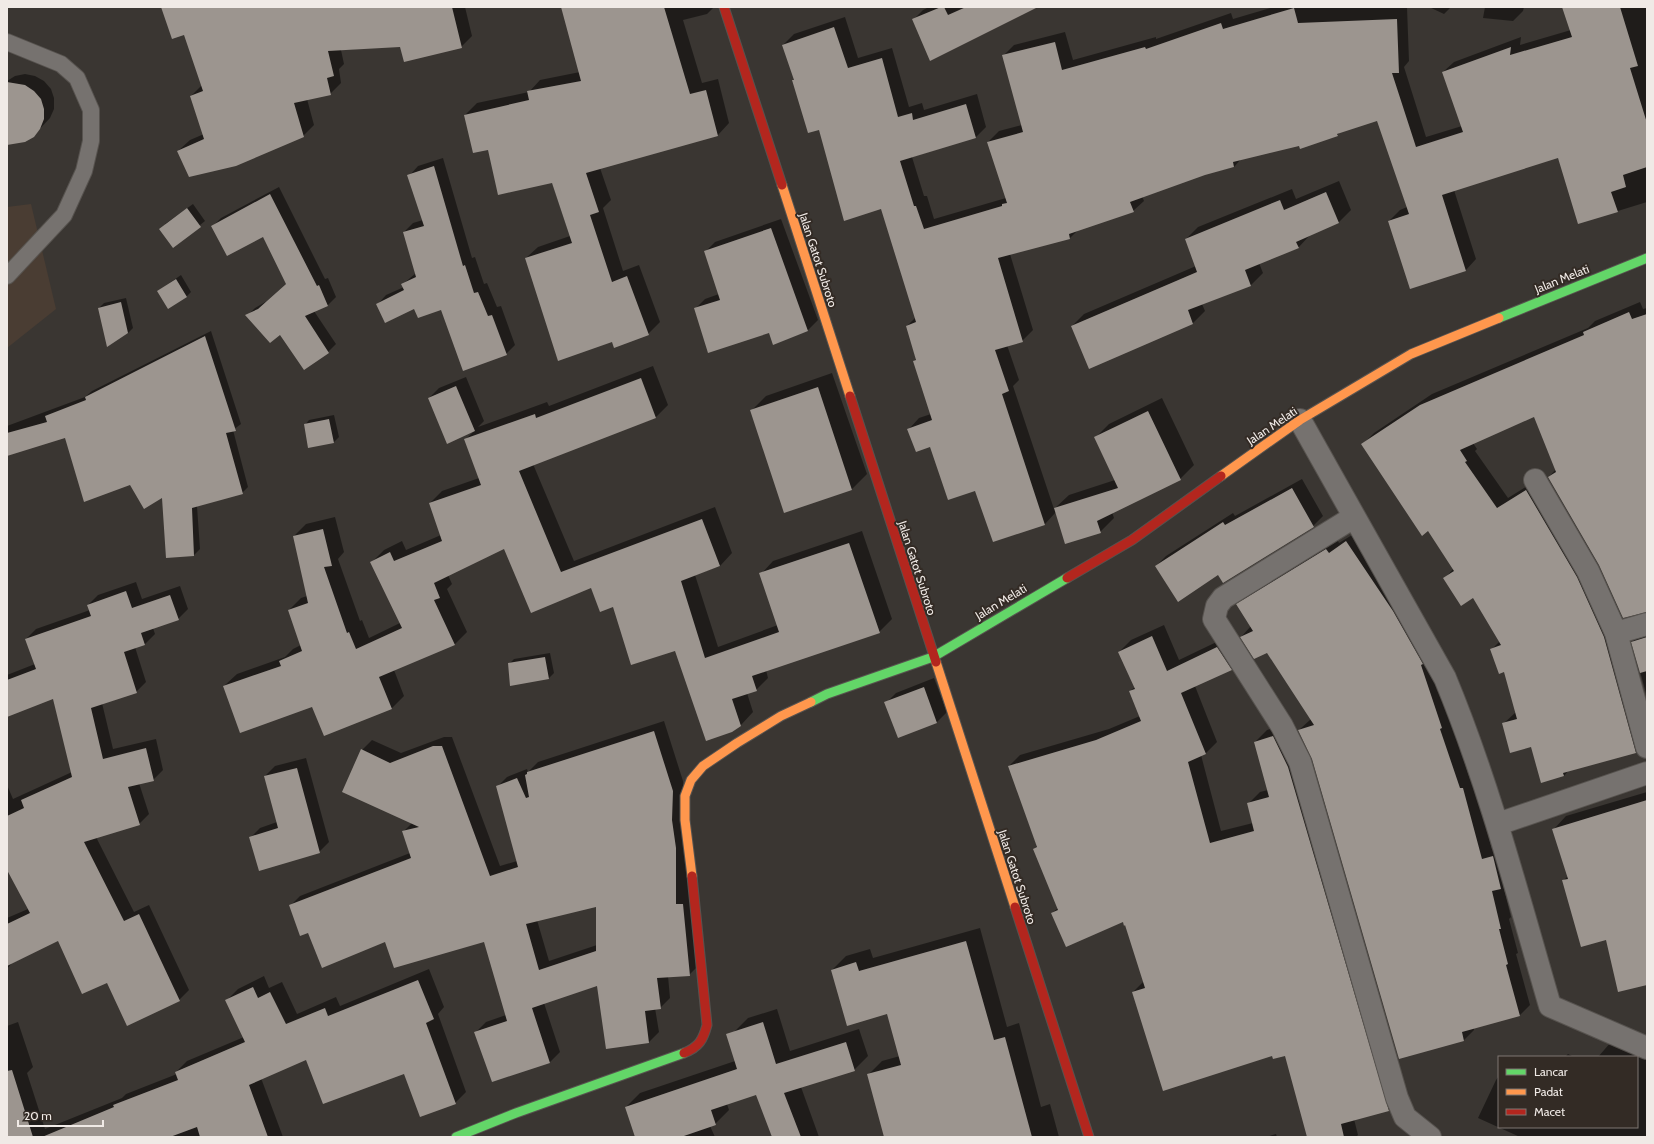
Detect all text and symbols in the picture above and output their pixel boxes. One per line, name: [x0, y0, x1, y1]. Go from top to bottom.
street label: Jalan Gatot Subroto: [796, 210, 841, 309]
street label: Jalan Melati: [1531, 261, 1591, 297]
street label: Jalan Melati: [1243, 403, 1300, 448]
street label: Jalan Gatot Subroto: [895, 518, 940, 617]
street label: Jalan Melati: [971, 580, 1029, 623]
street label: Jalan Gatot Subroto: [995, 827, 1040, 926]
legend: [1498, 1056, 1638, 1128]
text: Lancar: [1534, 1064, 1568, 1079]
text: Padat: [1534, 1084, 1563, 1099]
scale bar: [18, 1102, 103, 1128]
text: Macet: [1534, 1104, 1565, 1119]
text: 20 m: [24, 1108, 52, 1123]

